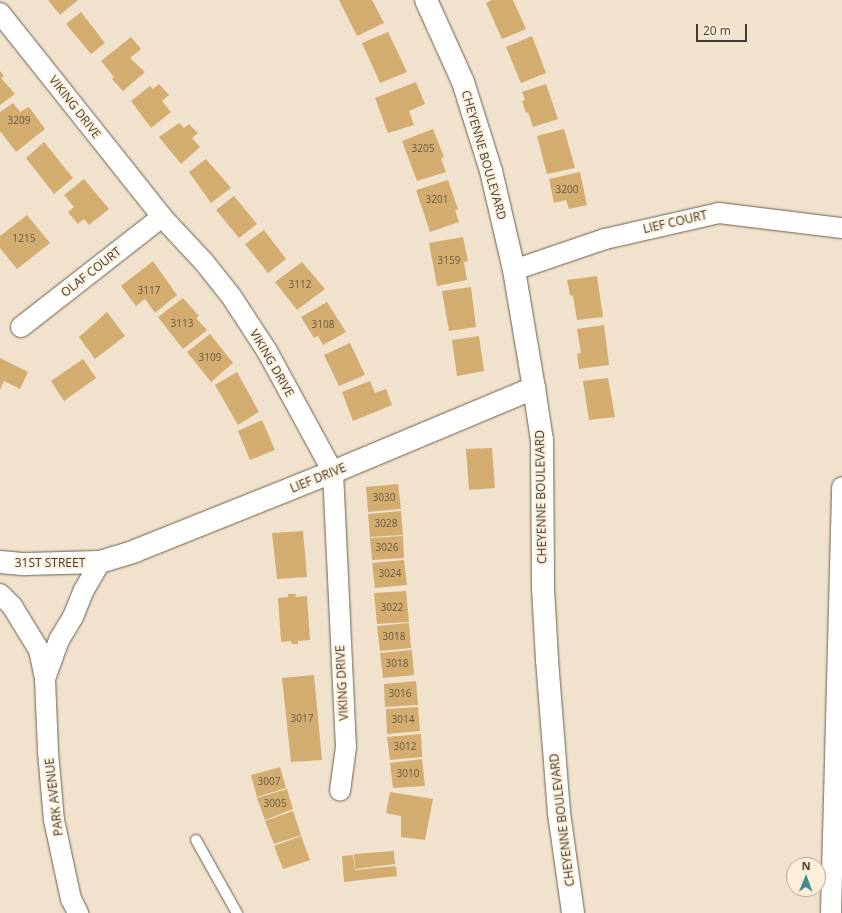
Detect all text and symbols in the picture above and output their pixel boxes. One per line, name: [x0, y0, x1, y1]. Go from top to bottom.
scale bar: [698, 16, 749, 42]
text: 20 m: [703, 22, 731, 39]
street label: VIKING DRIVE: [46, 73, 104, 141]
street label: CHEYENNE BOULEVARD: [459, 89, 509, 221]
house number: 3209: [8, 115, 30, 127]
house number: 3205: [412, 143, 434, 155]
house number: 3200: [556, 184, 578, 196]
house number: 3201: [426, 194, 448, 206]
street label: LIEF COURT: [642, 208, 708, 236]
house number: 1215: [13, 233, 35, 245]
street label: OLAF COURT: [58, 244, 124, 300]
house number: 3159: [438, 255, 460, 267]
house number: 3112: [289, 279, 311, 291]
house number: 3117: [138, 285, 160, 297]
house number: 3113: [171, 318, 193, 330]
house number: 3108: [312, 319, 334, 331]
street label: VIKING DRIVE: [247, 327, 297, 399]
house number: 3109: [199, 352, 221, 364]
street label: CHEYENNE BOULEVARD: [533, 430, 549, 564]
street label: LIEF DRIVE: [288, 460, 348, 496]
house number: 3030: [373, 492, 395, 504]
house number: 3028: [375, 518, 397, 530]
house number: 3026: [376, 542, 398, 554]
street label: 31ST STREET: [15, 556, 85, 570]
house number: 3024: [379, 568, 401, 580]
house number: 3022: [381, 602, 403, 614]
house number: 3018: [383, 631, 405, 643]
street label: VIKING DRIVE: [333, 645, 351, 721]
house number: 3018: [386, 658, 408, 670]
house number: 3016: [389, 688, 411, 700]
house number: 3017: [291, 713, 313, 725]
house number: 3014: [392, 714, 414, 726]
house number: 3012: [394, 741, 416, 753]
street label: CHEYENNE BOULEVARD: [547, 753, 577, 887]
street label: PARK AVENUE: [42, 757, 66, 837]
house number: 3010: [397, 768, 419, 780]
house number: 3007: [258, 776, 280, 788]
house number: 3005: [264, 798, 286, 810]
north arrow: [786, 857, 826, 897]
text: N: [802, 858, 811, 873]

